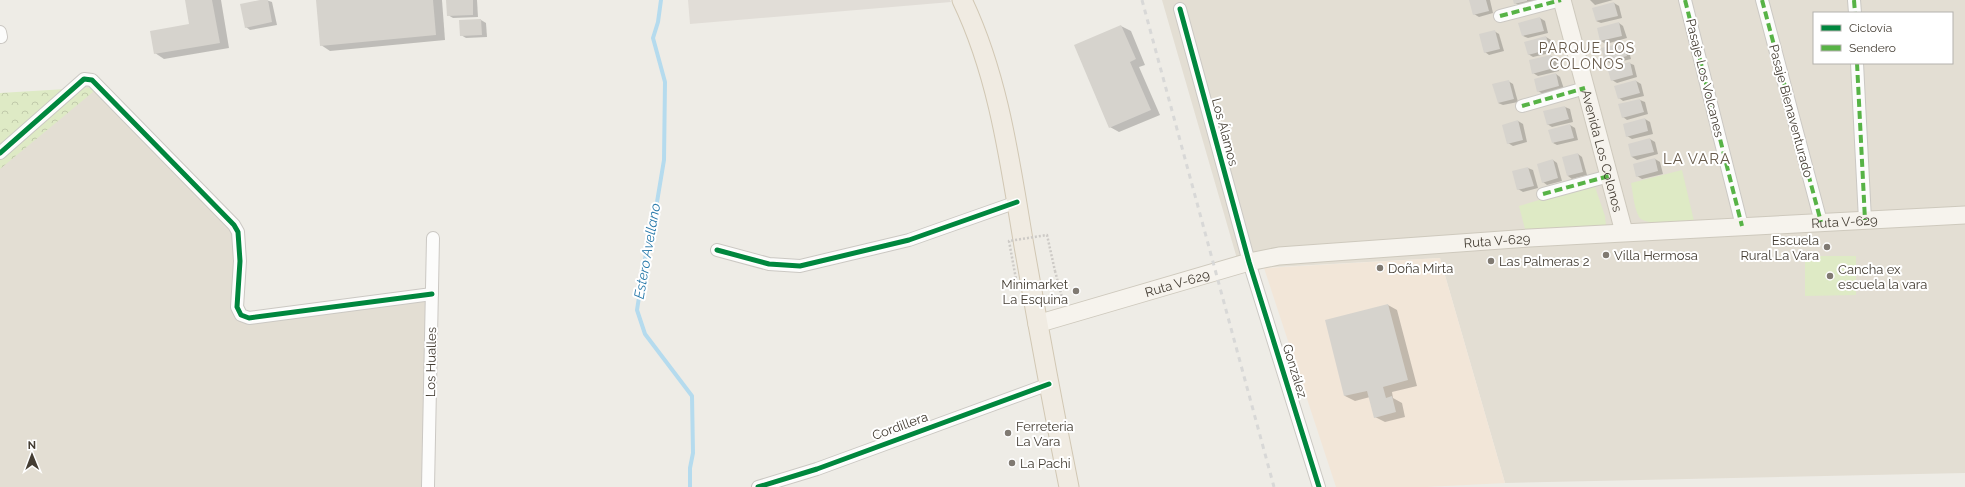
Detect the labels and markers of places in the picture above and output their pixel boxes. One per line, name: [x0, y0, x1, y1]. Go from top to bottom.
place label: Escuela Rural La Vara: [1740, 233, 1819, 263]
marker: Escuela Rural La Vara: [1822, 242, 1832, 252]
place label: Villa Hermosa: [1614, 248, 1698, 263]
marker: Villa Hermosa: [1601, 250, 1611, 260]
place label: Las Palmeras 2: [1499, 254, 1590, 269]
marker: Las Palmeras 2: [1486, 256, 1496, 266]
place label: Doña Mirta: [1388, 261, 1453, 276]
place label: Cancha ex escuela la vara: [1838, 262, 1927, 292]
marker: Doña Mirta: [1375, 263, 1385, 273]
marker: Cancha ex escuela la vara: [1825, 271, 1835, 281]
place label: Minimarket La Esquina: [1001, 277, 1069, 307]
marker: Minimarket La Esquina: [1071, 286, 1081, 296]
place label: Ferreteria La Vara: [1016, 419, 1074, 449]
marker: Ferreteria La Vara: [1003, 428, 1013, 438]
place label: La Pachi: [1020, 456, 1071, 471]
marker: La Pachi: [1007, 458, 1017, 468]

